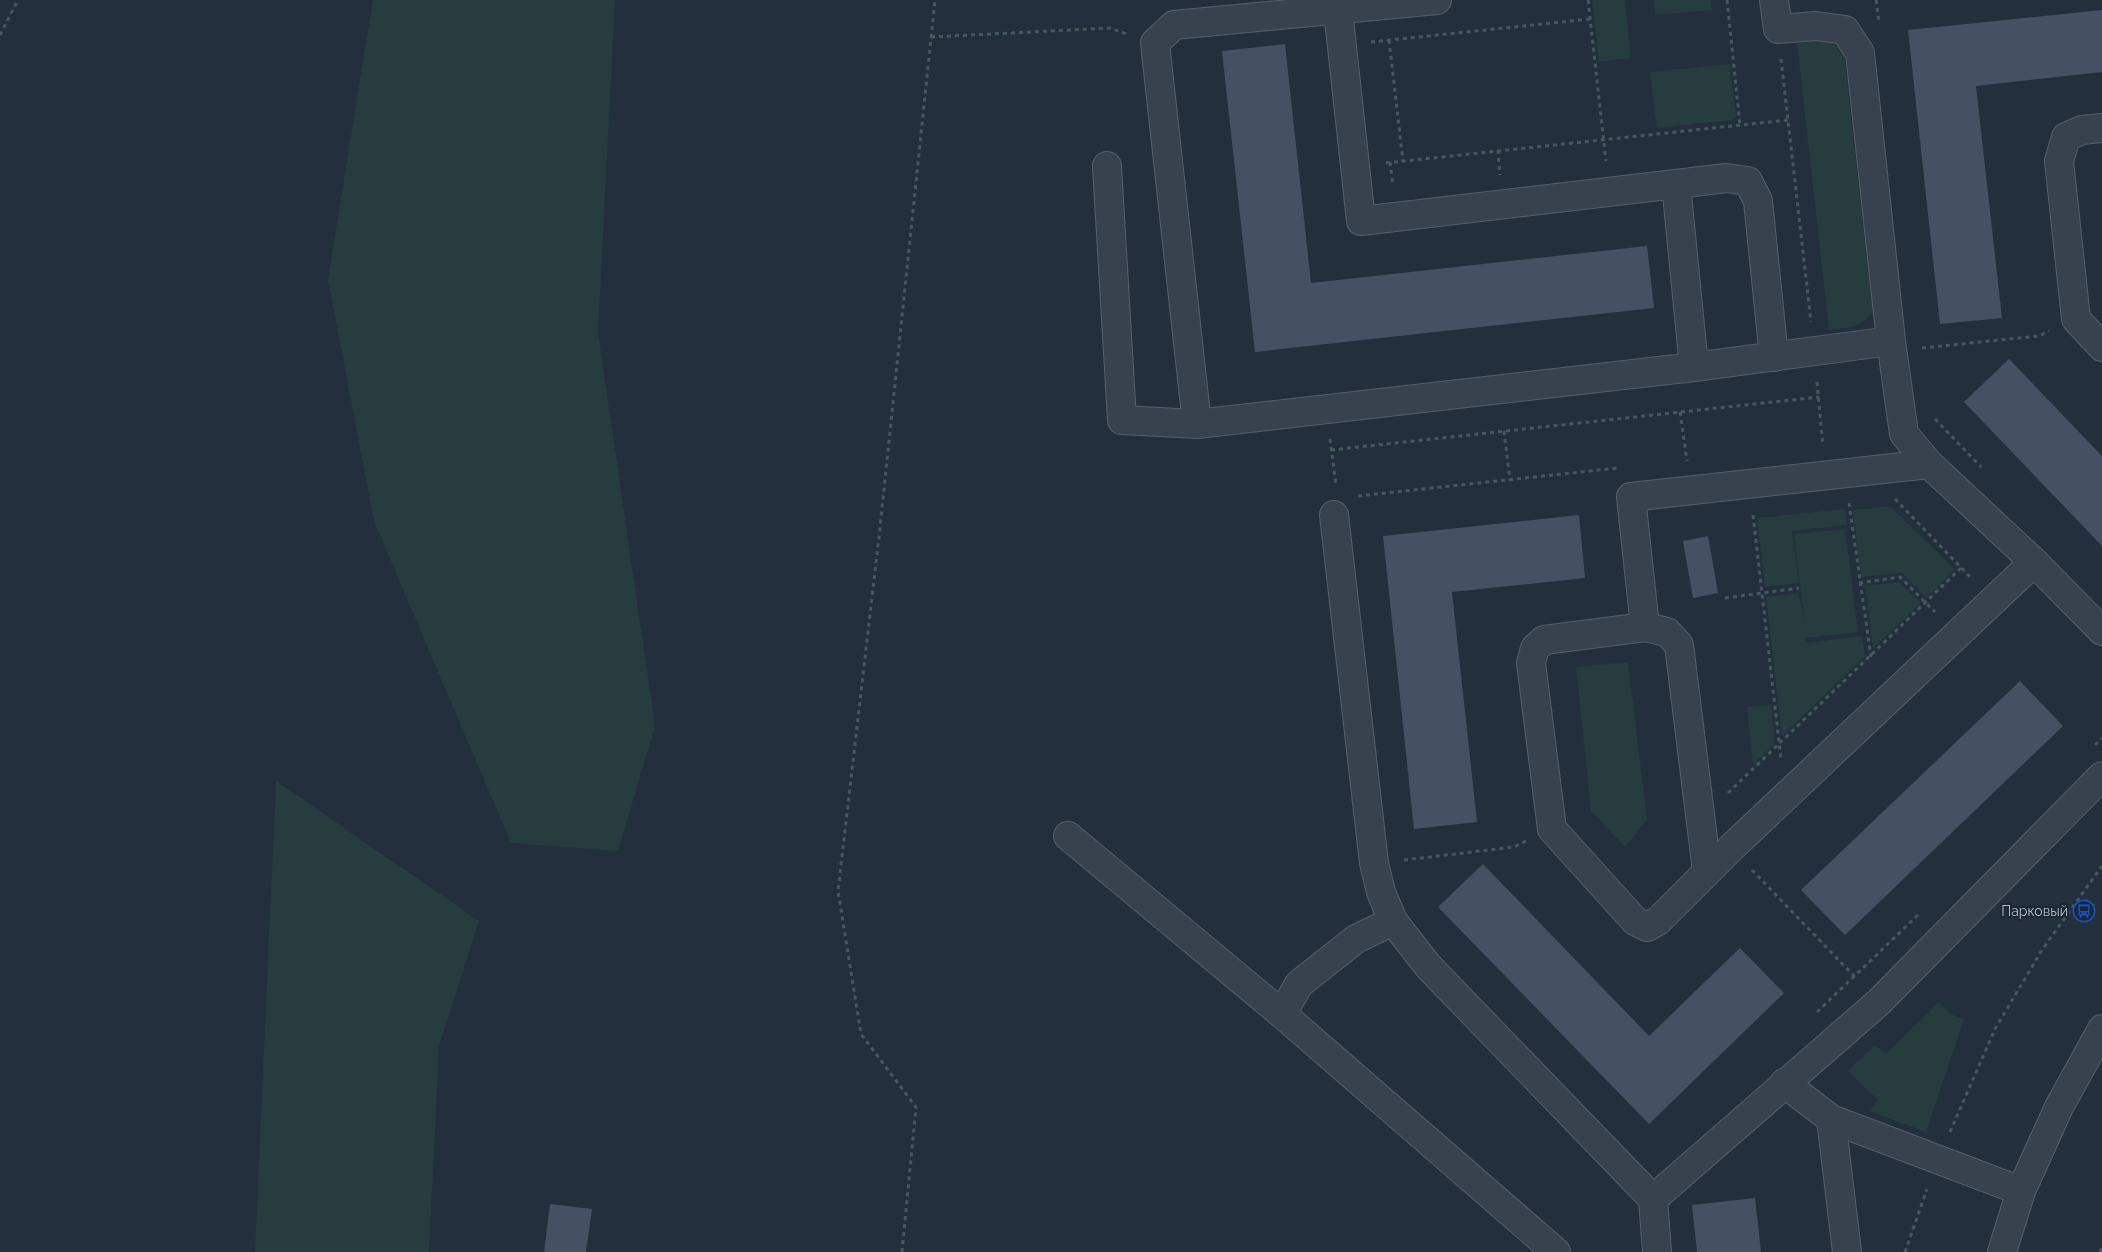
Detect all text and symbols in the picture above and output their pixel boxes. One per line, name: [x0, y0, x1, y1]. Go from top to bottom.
bus stop icon: Парковый: [2072, 899, 2096, 923]
place label: Парковый: [2001, 903, 2068, 919]

